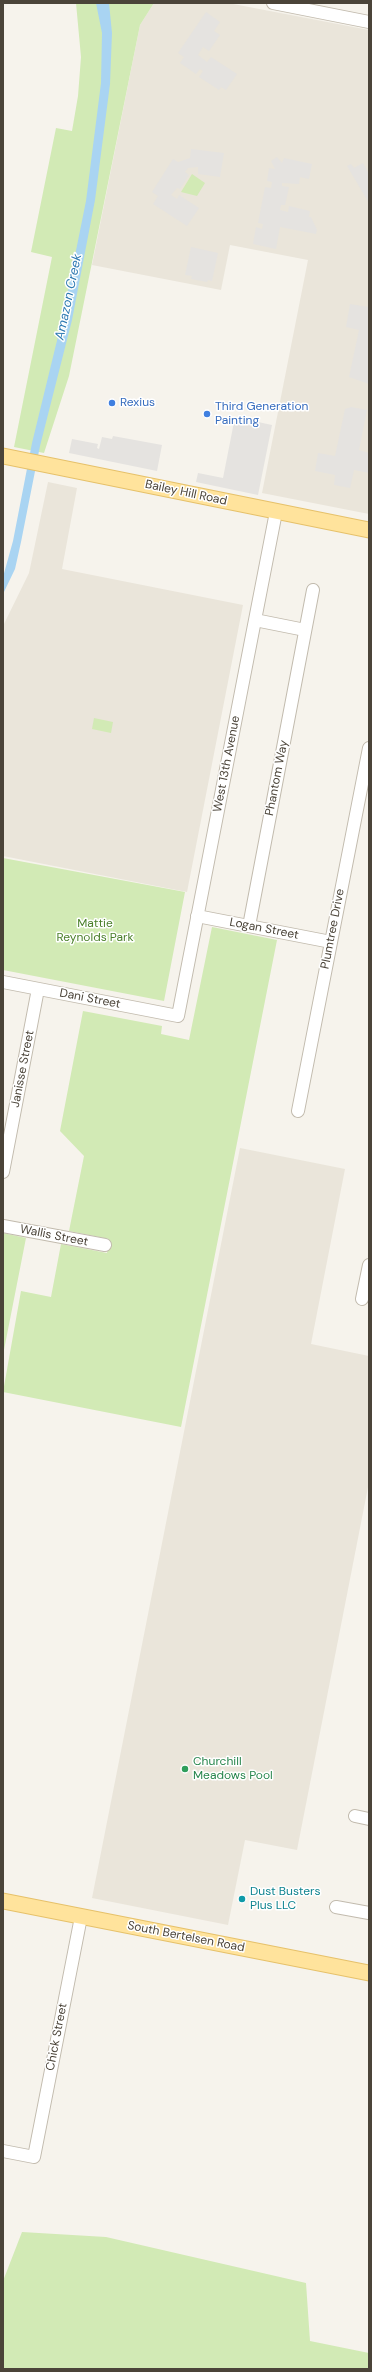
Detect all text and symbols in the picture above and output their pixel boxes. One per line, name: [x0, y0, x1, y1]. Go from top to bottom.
water label: Amazon Creek: [52, 253, 86, 341]
place label: Rexius: [120, 396, 155, 410]
marker: Rexius: [107, 398, 117, 408]
place label: Third Generation Painting: [215, 400, 308, 428]
marker: Third Generation Painting: [202, 409, 212, 419]
street label: Bailey Hill Road: [144, 477, 228, 509]
street label: West 13th Avenue: [211, 715, 243, 813]
street label: Phantom Way: [263, 739, 291, 817]
street label: Plumtree Drive: [318, 888, 348, 970]
street label: Logan Street: [228, 915, 300, 943]
park label: Mattie Reynolds Park: [56, 917, 134, 945]
street label: Dani Street: [58, 986, 122, 1012]
street label: Janisse Street: [8, 1029, 38, 1109]
street label: Wallis Street: [19, 1222, 89, 1250]
place label: Churchill Meadows Pool: [193, 1755, 273, 1783]
marker: Churchill Meadows Pool: [180, 1764, 190, 1774]
place label: Dust Busters Plus LLC: [250, 1885, 320, 1913]
marker: Dust Busters Plus LLC: [237, 1894, 247, 1904]
street label: South Bertelsen Road: [126, 1919, 246, 1955]
street label: Chick Street: [43, 2002, 71, 2072]

